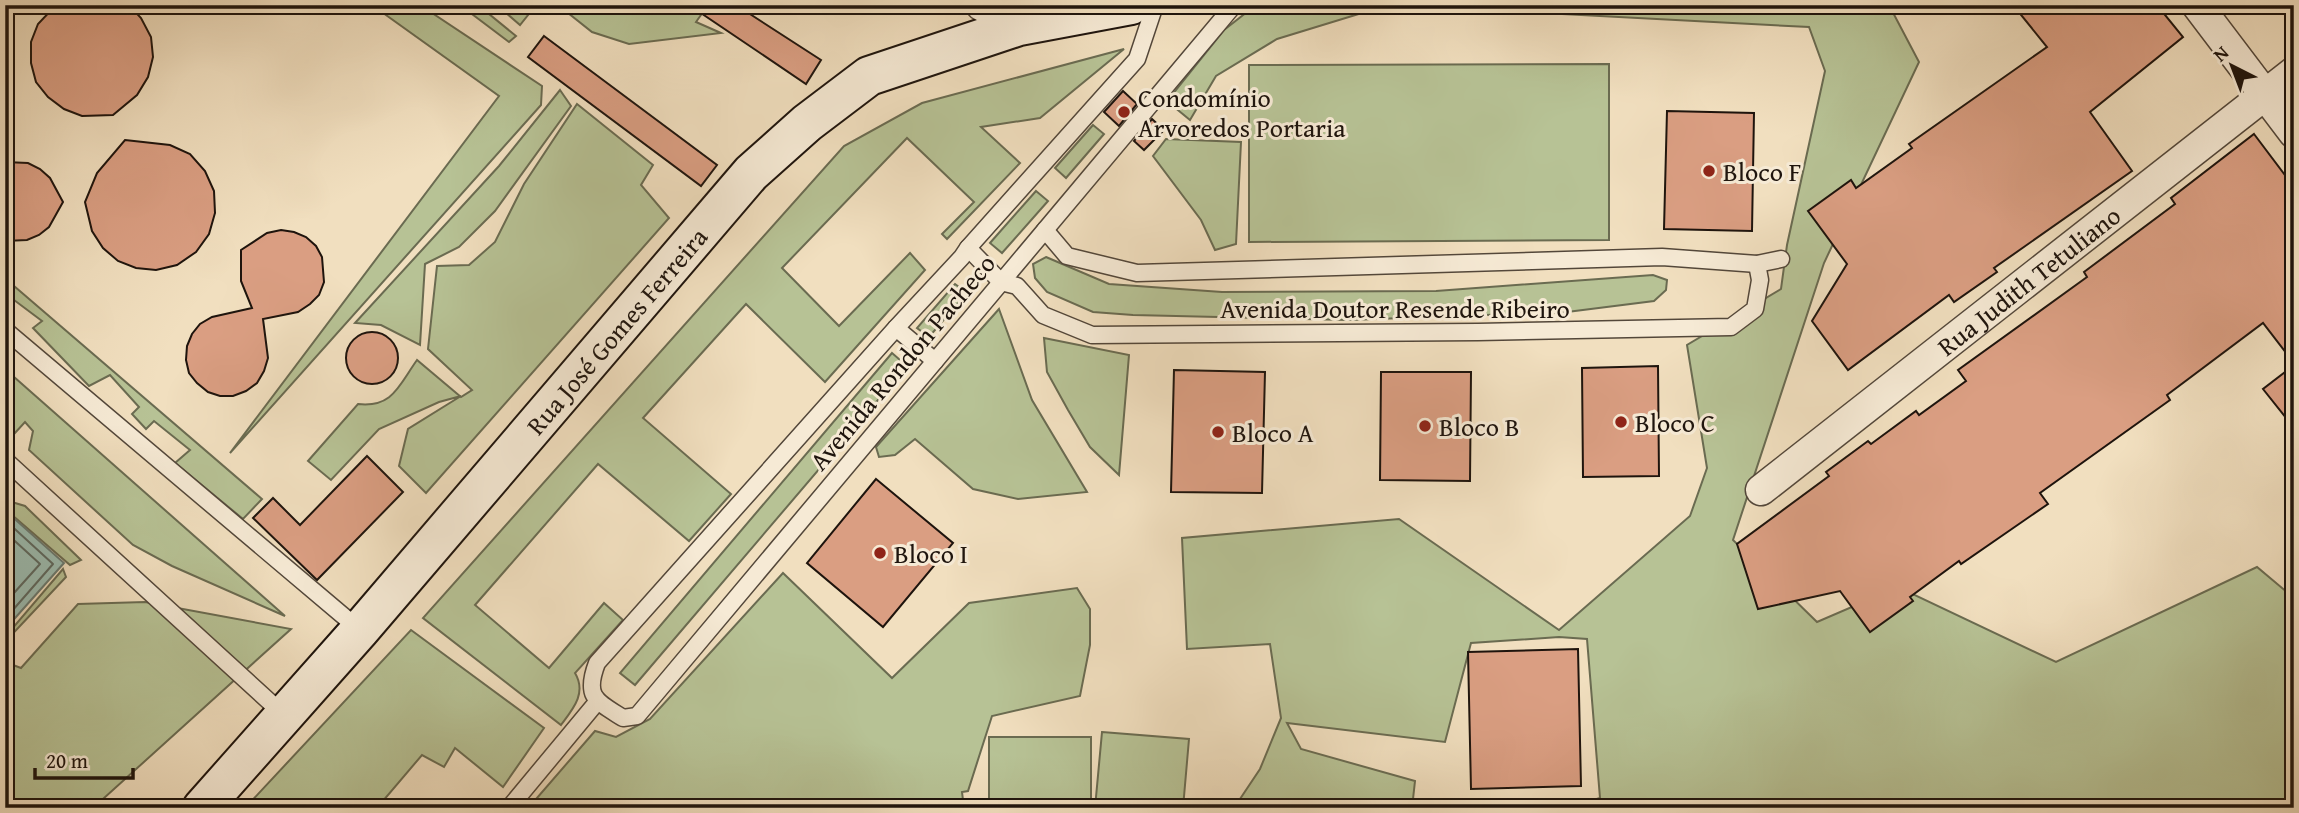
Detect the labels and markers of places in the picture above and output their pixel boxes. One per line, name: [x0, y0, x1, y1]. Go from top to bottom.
place label: Condomínio Arvoredos Portaria: [1138, 78, 1346, 147]
marker: Condomínio Arvoredos Portaria: [1116, 104, 1132, 120]
place label: Bloco F: [1723, 152, 1802, 191]
marker: Bloco F: [1701, 163, 1717, 179]
place label: Bloco C: [1635, 403, 1715, 442]
place label: Bloco B: [1439, 407, 1520, 446]
place label: Bloco A: [1232, 413, 1314, 452]
marker: Bloco C: [1613, 414, 1629, 430]
marker: Bloco B: [1417, 418, 1433, 434]
marker: Bloco A: [1210, 424, 1226, 440]
place label: Bloco I: [894, 534, 968, 573]
marker: Bloco I: [872, 545, 888, 561]

